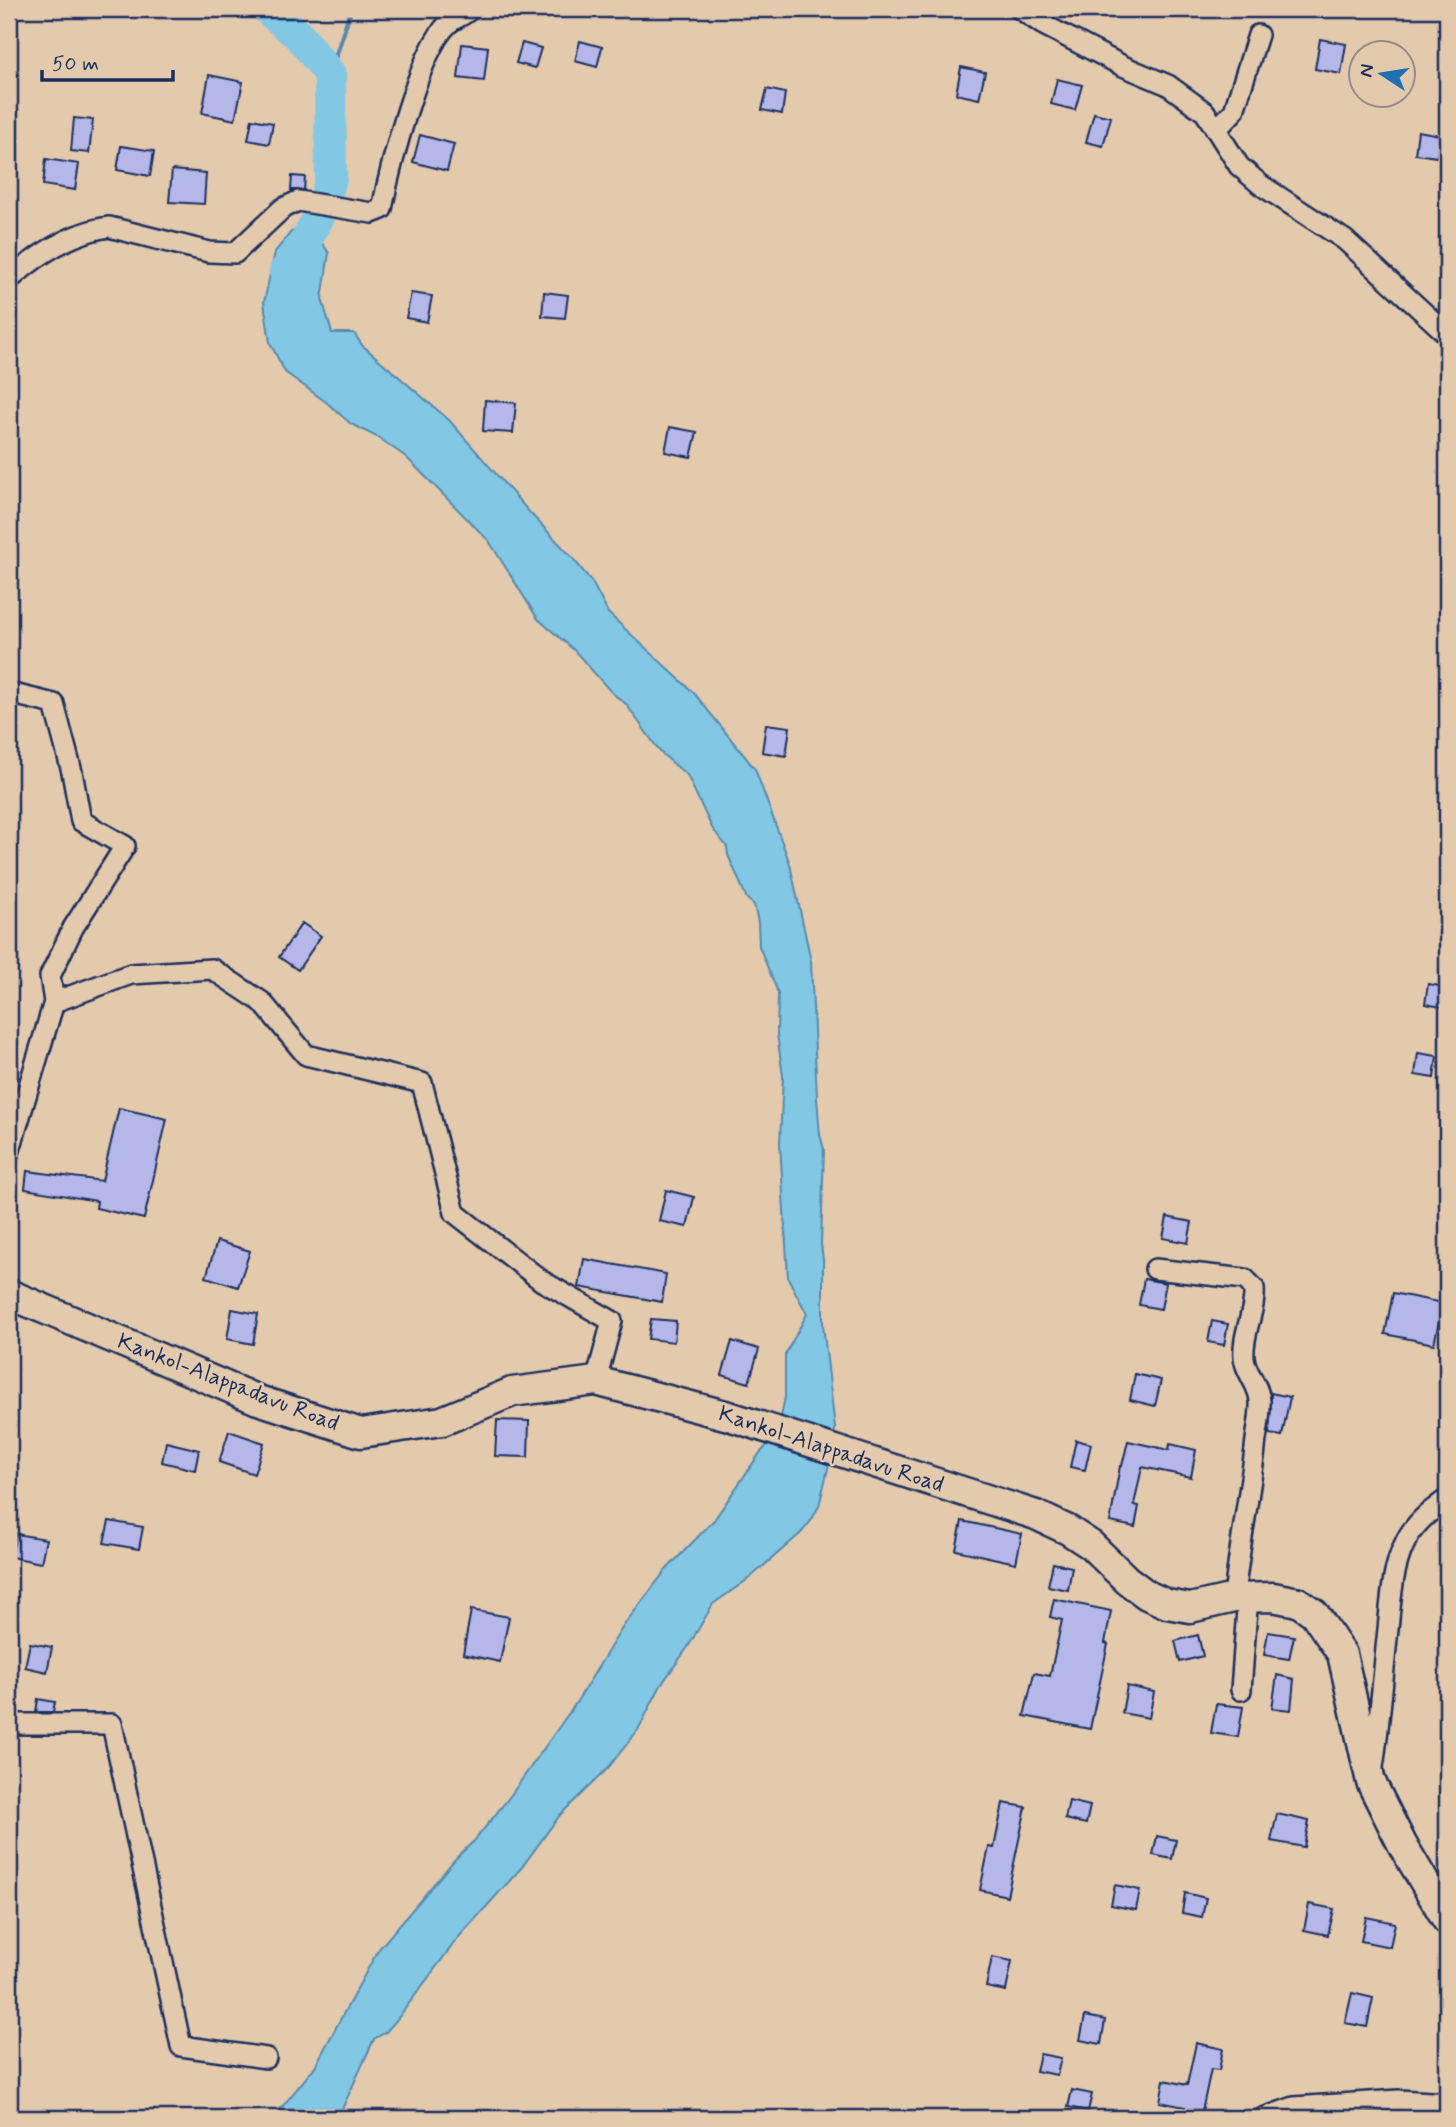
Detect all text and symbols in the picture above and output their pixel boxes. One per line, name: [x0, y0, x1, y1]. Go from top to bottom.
scale bar: [42, 38, 173, 82]
north arrow: [1348, 38, 1418, 108]
text: 50 m: [52, 50, 99, 78]
text: N: [1353, 62, 1380, 80]
street label: Kankol-Alappadavu Road: [113, 1327, 343, 1439]
street label: Kankol-Alappadavu Road: [714, 1399, 948, 1501]

